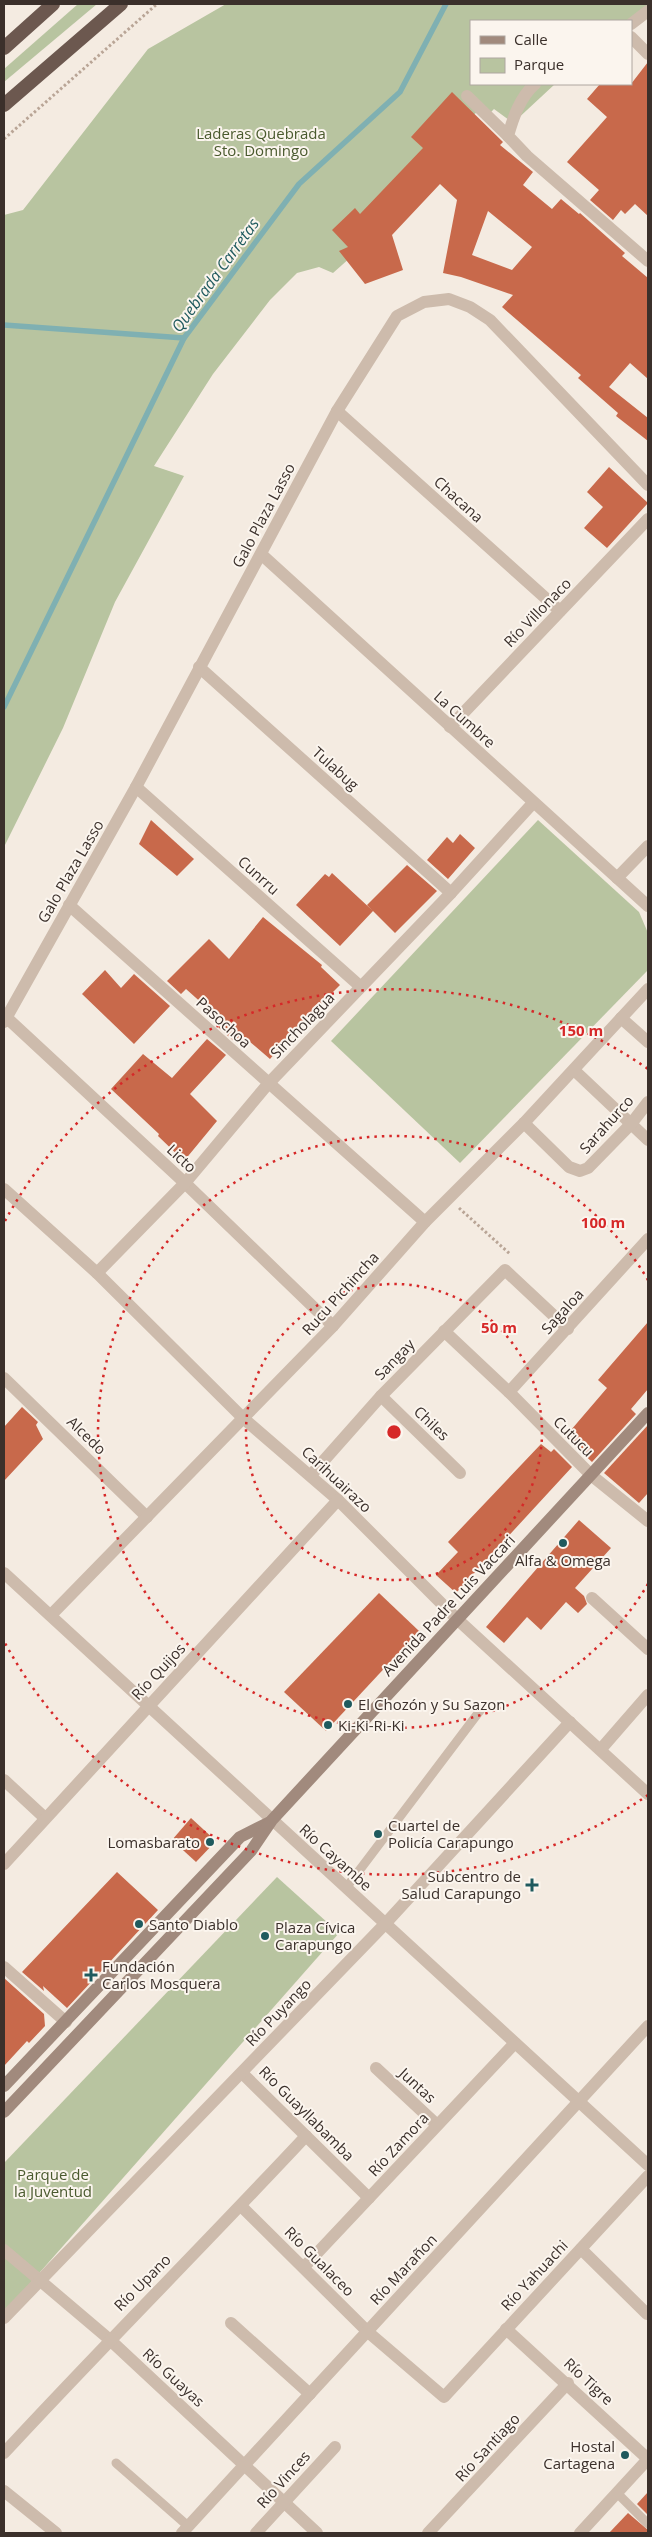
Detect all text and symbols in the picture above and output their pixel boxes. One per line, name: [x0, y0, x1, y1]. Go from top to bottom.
legend: [470, 20, 632, 85]
text: Calle: [514, 29, 548, 49]
text: Parque: [514, 54, 564, 74]
park label: Laderas Quebrada Sto. Domingo: [196, 123, 326, 160]
water label: Quebrada Carretas: [166, 213, 264, 337]
street label: Galo Plaza Lasso: [227, 459, 299, 571]
street label: Chacana: [430, 471, 488, 527]
street label: Río Villonaco: [499, 573, 575, 651]
street label: La Cumbre: [430, 686, 500, 752]
street label: Tulabug: [308, 742, 364, 794]
street label: Galo Plaza Lasso: [32, 816, 108, 926]
street label: Cunrru: [234, 851, 284, 899]
street label: Sincholagua: [265, 988, 339, 1062]
street label: Pasochoa: [192, 992, 256, 1052]
text: 150 m: [559, 1020, 603, 1040]
street label: Sarahurco: [575, 1091, 637, 1157]
street label: Licto: [163, 1139, 201, 1177]
text: 100 m: [581, 1212, 625, 1232]
street label: Rucu Pichincha: [297, 1247, 383, 1339]
street label: Sagaloa: [536, 1284, 588, 1338]
text: 50 m: [481, 1317, 517, 1337]
street label: Sangay: [370, 1334, 419, 1384]
street label: Chiles: [410, 1401, 454, 1445]
street label: Alcedo: [63, 1411, 111, 1459]
street label: Cutucu: [549, 1411, 599, 1461]
centre of rings: [385, 1423, 403, 1441]
street label: Carihuairazo: [298, 1441, 376, 1517]
street label: Avenida Padre Luis Vaccari: [377, 1530, 519, 1680]
marker: Alfa & Omega: [557, 1537, 569, 1549]
place label: Alfa & Omega: [515, 1550, 611, 1570]
street label: Río Quijos: [127, 1638, 189, 1704]
place label: El Chozón y Su Sazon: [358, 1694, 505, 1714]
marker: El Chozón y Su Sazon: [342, 1698, 354, 1710]
place label: Ki-Ki-Ri-Ki: [338, 1715, 404, 1735]
marker: Ki-Ki-Ri-Ki: [322, 1719, 334, 1731]
place label: Cuartel de Policía Carapungo: [388, 1815, 514, 1852]
street label: Río Cayambe: [295, 1819, 377, 1895]
marker: Cuartel de Policía Carapungo: [372, 1828, 384, 1840]
place label: Lomasbarato: [107, 1832, 200, 1852]
marker: Lomasbarato: [204, 1836, 216, 1848]
place label: Subcentro de Salud Carapungo: [401, 1866, 521, 1903]
marker: Subcentro de Salud Carapungo: [525, 1878, 539, 1892]
place label: Santo Diablo: [149, 1914, 238, 1934]
place label: Plaza Cívica Carapungo: [275, 1917, 355, 1954]
marker: Santo Diablo: [133, 1918, 145, 1930]
marker: Plaza Cívica Carapungo: [259, 1930, 271, 1942]
place label: Fundación Carlos Mosquera: [102, 1956, 221, 1993]
marker: Fundación Carlos Mosquera: [84, 1968, 98, 1982]
street label: Río Puyango: [241, 1974, 315, 2050]
street label: Río Guayllabamba: [255, 2061, 359, 2165]
street label: Juntas: [394, 2062, 441, 2107]
street label: Río Zamora: [363, 2108, 433, 2180]
park label: Parque de la Juventud: [14, 2164, 92, 2201]
street label: Río Gualaceo: [281, 2222, 359, 2300]
street label: Río Marañon: [365, 2229, 441, 2309]
street label: Río Yahuachi: [496, 2235, 572, 2315]
street label: Río Upano: [109, 2249, 175, 2315]
street label: Río Guayas: [139, 2343, 209, 2411]
street label: Río Tigre: [560, 2353, 618, 2409]
street label: Río Santiago: [450, 2409, 524, 2485]
place label: Hostal Cartagena: [543, 2436, 615, 2473]
street label: Río Vinces: [252, 2446, 314, 2512]
marker: Hostal Cartagena: [619, 2449, 631, 2461]

